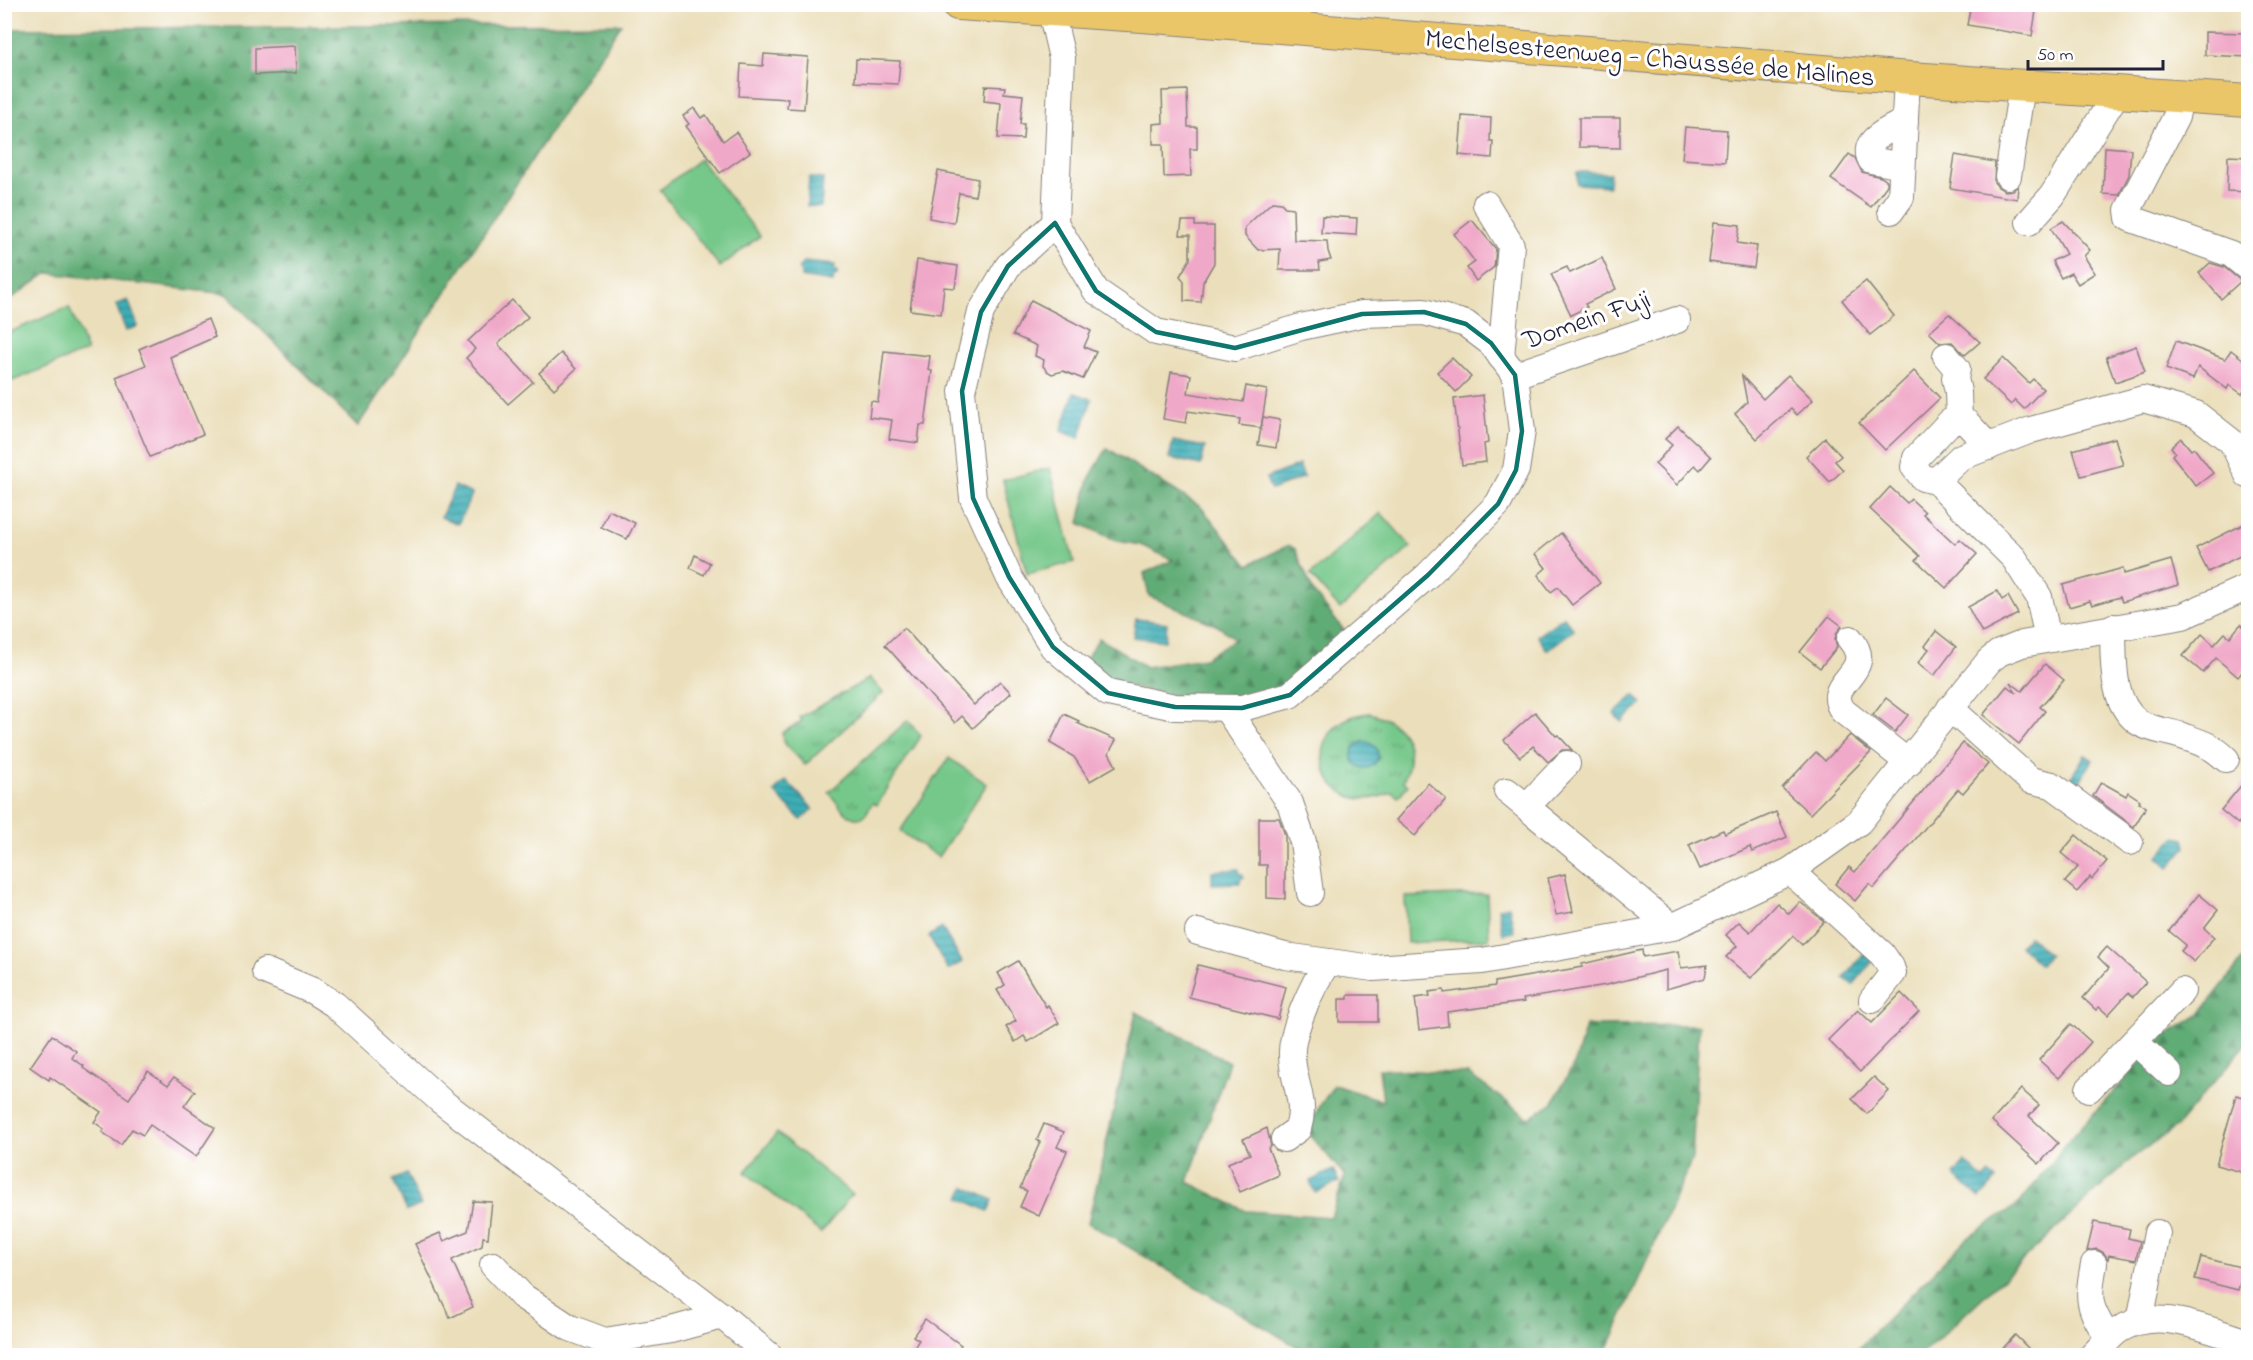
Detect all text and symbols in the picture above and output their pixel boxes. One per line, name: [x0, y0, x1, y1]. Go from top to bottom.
street label: Mechelsesteenweg - Chaussée de Malines: [1423, 20, 1876, 99]
scale bar: [2028, 33, 2163, 71]
text: 50 m: [2037, 43, 2074, 69]
street label: Domein Fuji: [1517, 281, 1656, 362]

